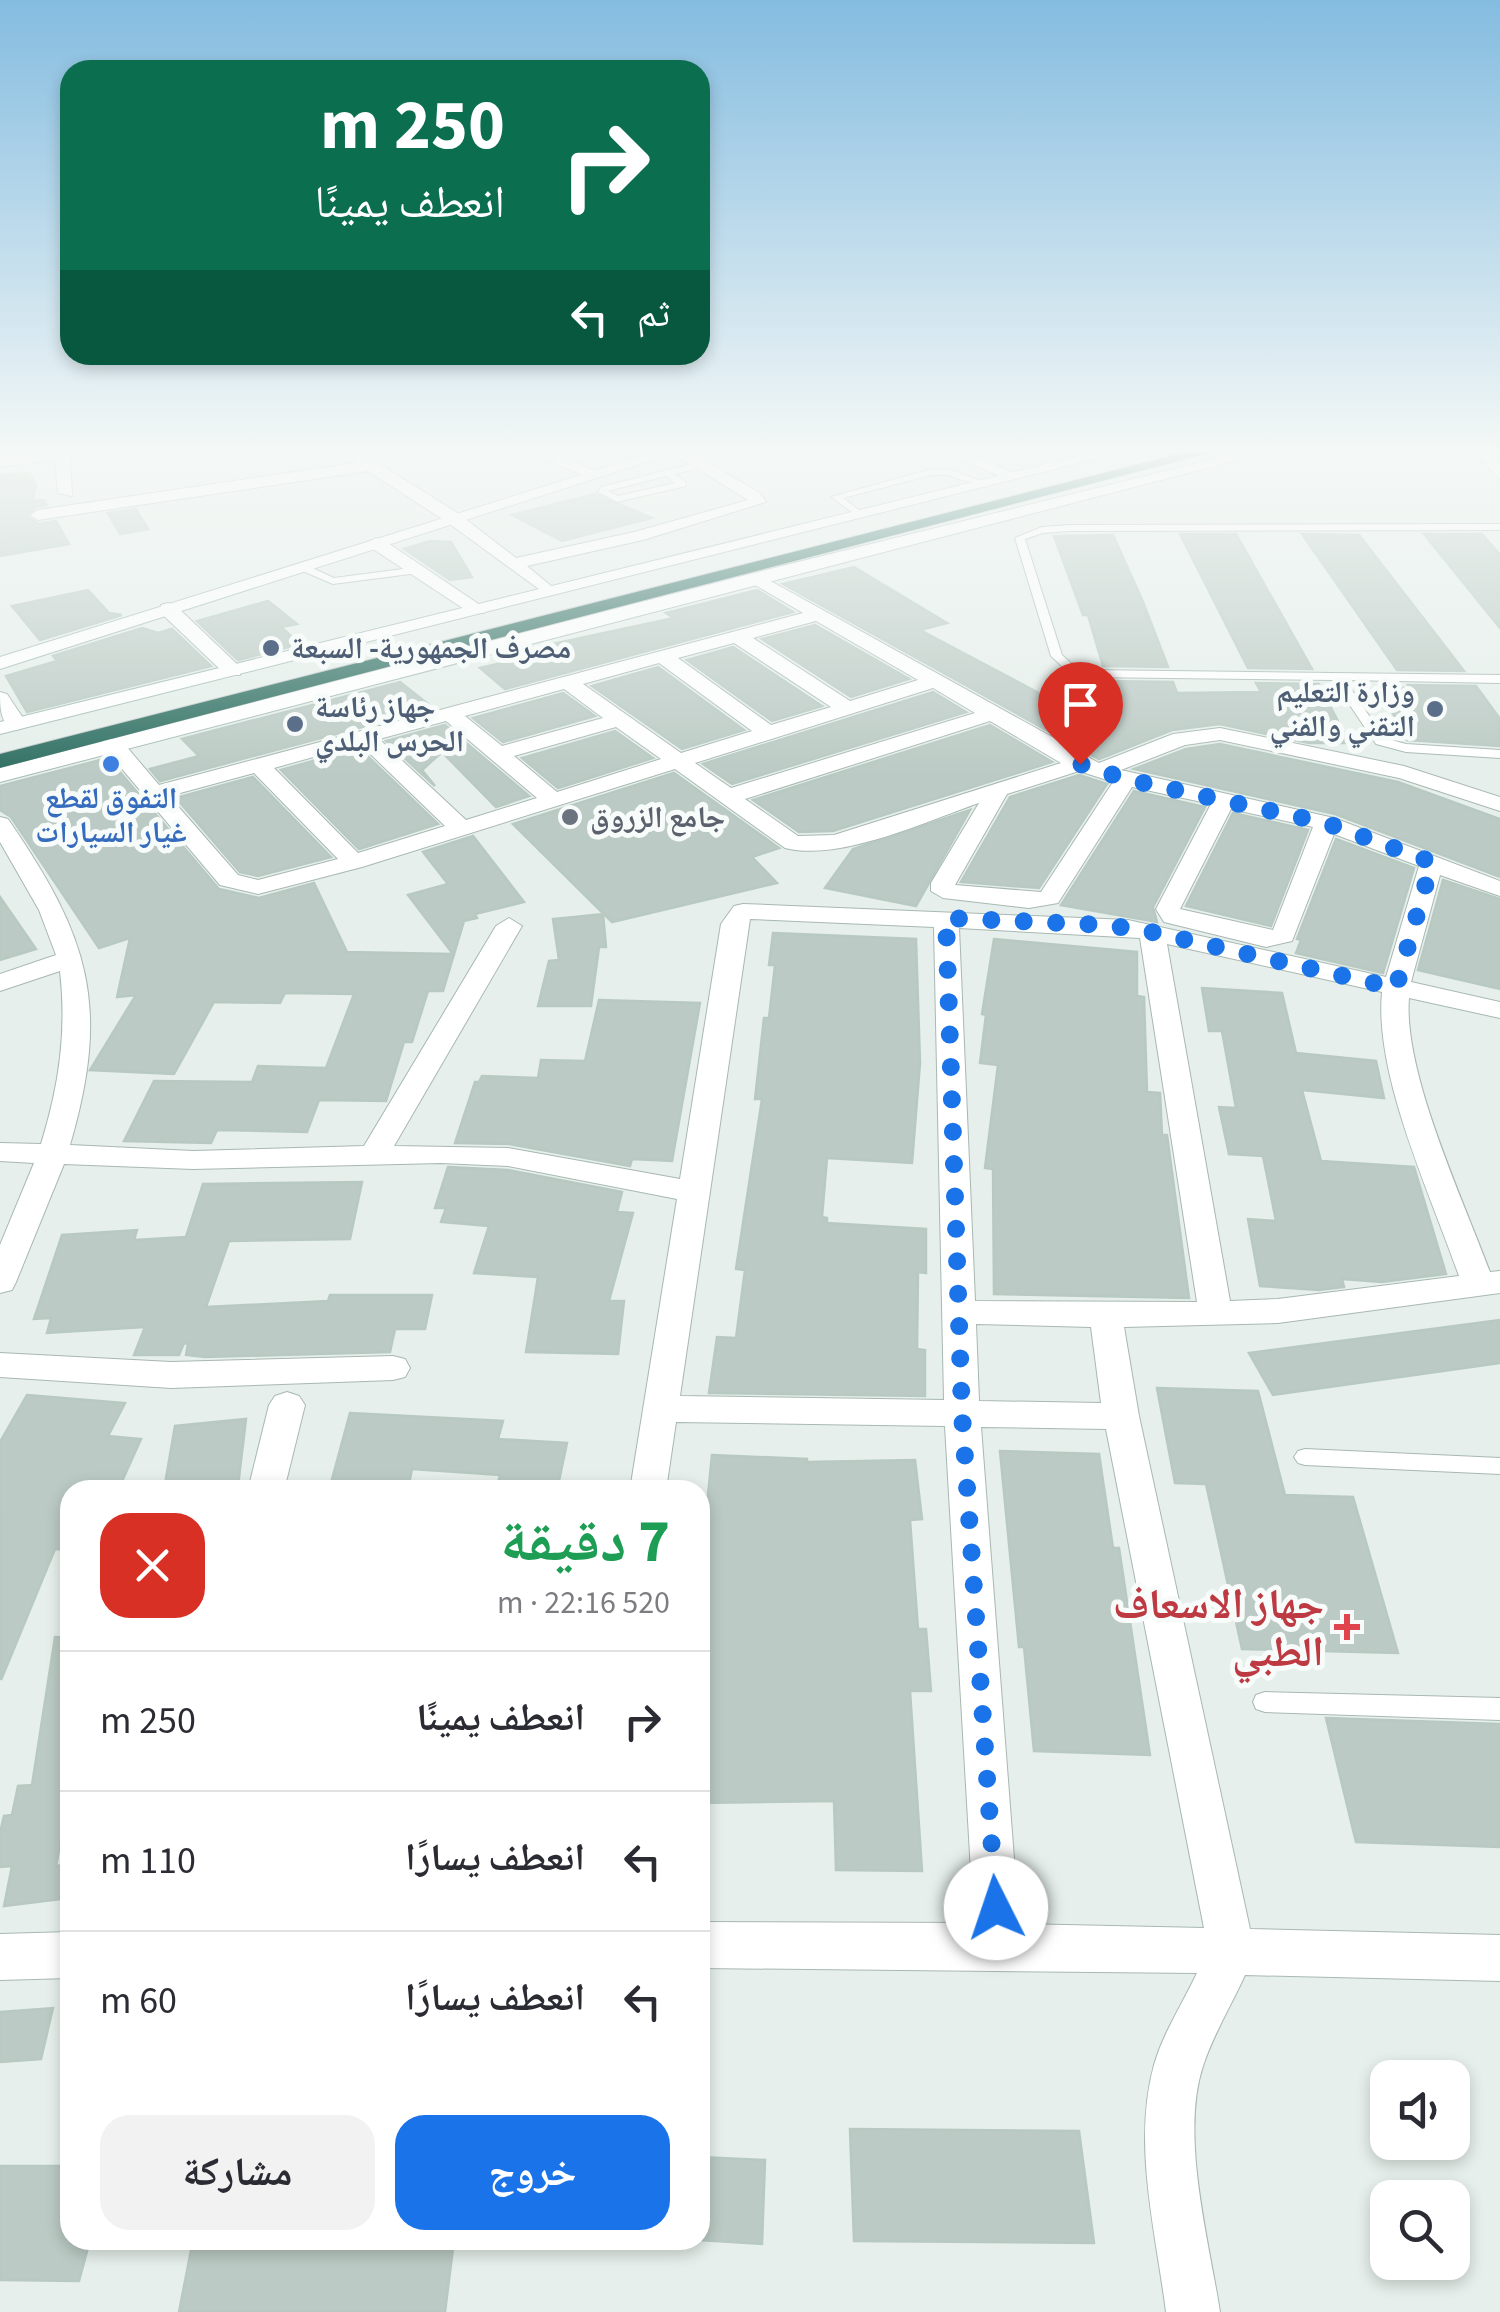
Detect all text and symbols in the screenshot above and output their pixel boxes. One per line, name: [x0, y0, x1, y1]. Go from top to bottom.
text: 250 m: [320, 76, 505, 176]
icon: right: [540, 100, 670, 230]
text: انعطف يمينًا: [314, 171, 505, 235]
text: ثم: [637, 287, 670, 341]
icon: left: [562, 290, 617, 345]
place label: مصرف الجمهورية- السبعة: [291, 627, 571, 670]
marker: مصرف الجمهورية- السبعة: [260, 637, 282, 659]
pin: [1038, 662, 1123, 765]
place label: وزارة التعليم التقني والفني: [1270, 671, 1415, 749]
icon: arrive: [1053, 677, 1108, 732]
place label: جهاز رئاسة الحرس البلدي: [315, 686, 464, 764]
marker: وزارة التعليم التقني والفني: [1424, 698, 1446, 720]
marker: جهاز رئاسة الحرس البلدي: [284, 713, 306, 735]
marker: التفوق لقطع غيار السيارات: [100, 753, 122, 775]
place label: التفوق لقطع غيار السيارات: [35, 777, 187, 854]
place label: جامع الزروق: [590, 796, 725, 839]
marker: جامع الزروق: [559, 806, 581, 828]
text: 7 دقيقة: [500, 1500, 670, 1585]
button: close: [100, 1513, 205, 1618]
place label: جهاز الاسعاف الطبي: [1113, 1575, 1324, 1684]
text: 520 m · 22:16: [497, 1580, 670, 1626]
marker: جهاز الاسعاف الطبي: [1334, 1614, 1360, 1640]
text: انعطف يمينًا: [416, 1691, 585, 1745]
text: 250 m: [100, 1694, 196, 1748]
icon: right: [615, 1694, 670, 1749]
text: انعطف يسارًا: [405, 1831, 585, 1885]
text: 110 m: [100, 1834, 196, 1888]
icon: left: [615, 1834, 670, 1889]
position arrow: [944, 1856, 1048, 1960]
text: انعطف يسارًا: [405, 1971, 585, 2025]
text: 60 m: [100, 1974, 177, 2028]
icon: left: [615, 1974, 670, 2029]
map controls: [1370, 2060, 1470, 2280]
button: sound: [1370, 2060, 1470, 2160]
button: مشاركة: [100, 2115, 375, 2230]
button: خروج: [395, 2115, 670, 2230]
button: search: [1370, 2180, 1470, 2280]

